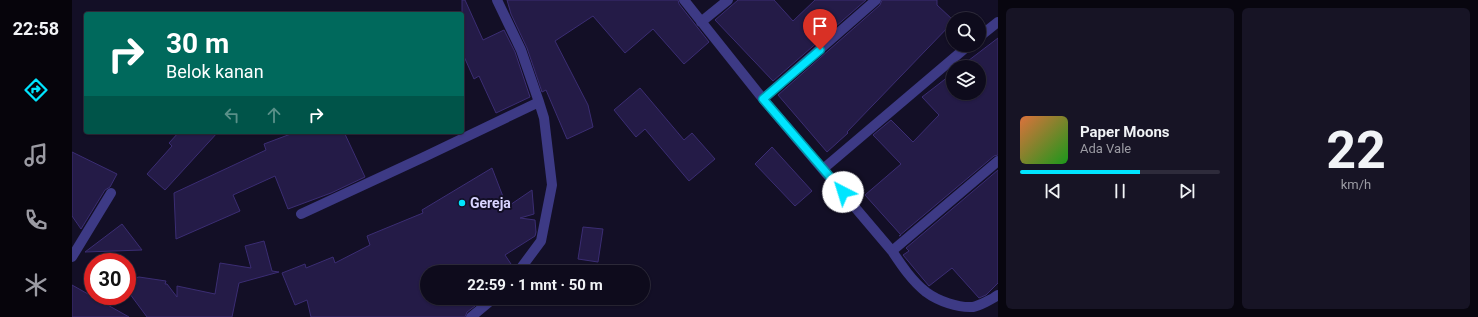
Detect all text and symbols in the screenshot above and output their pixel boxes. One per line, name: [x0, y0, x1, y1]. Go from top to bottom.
pin: [803, 9, 837, 50]
map controls: [946, 12, 986, 100]
button: search: [946, 12, 986, 52]
icon: arrive: [809, 15, 831, 37]
text: 22:58: [13, 18, 59, 39]
text: 30 m: [166, 27, 229, 60]
icon: right: [100, 28, 152, 80]
button: layers: [946, 60, 986, 100]
text: Belok kanan: [166, 61, 264, 82]
icon: directions: [22, 76, 50, 104]
icon: left: [221, 104, 243, 126]
icon: ahead: [263, 104, 285, 126]
icon: right: [305, 104, 327, 126]
text: 22: [1326, 120, 1386, 181]
text: Paper Moons: [1080, 123, 1170, 141]
icon: music: [22, 141, 50, 169]
text: Ada Vale: [1080, 141, 1131, 156]
position arrow: [822, 171, 864, 213]
text: km/h: [1341, 177, 1371, 192]
icon: previous: [1042, 180, 1064, 202]
icon: pause: [1109, 180, 1131, 202]
icon: next: [1176, 180, 1198, 202]
place label: Gereja: [470, 195, 511, 211]
marker: Gereja: [457, 198, 467, 208]
icon: phone: [22, 206, 50, 234]
speed limit sign: 30: [84, 253, 136, 305]
icon: climate: [22, 271, 50, 299]
text: 22:59 · 1 mnt · 50 m: [467, 276, 603, 294]

